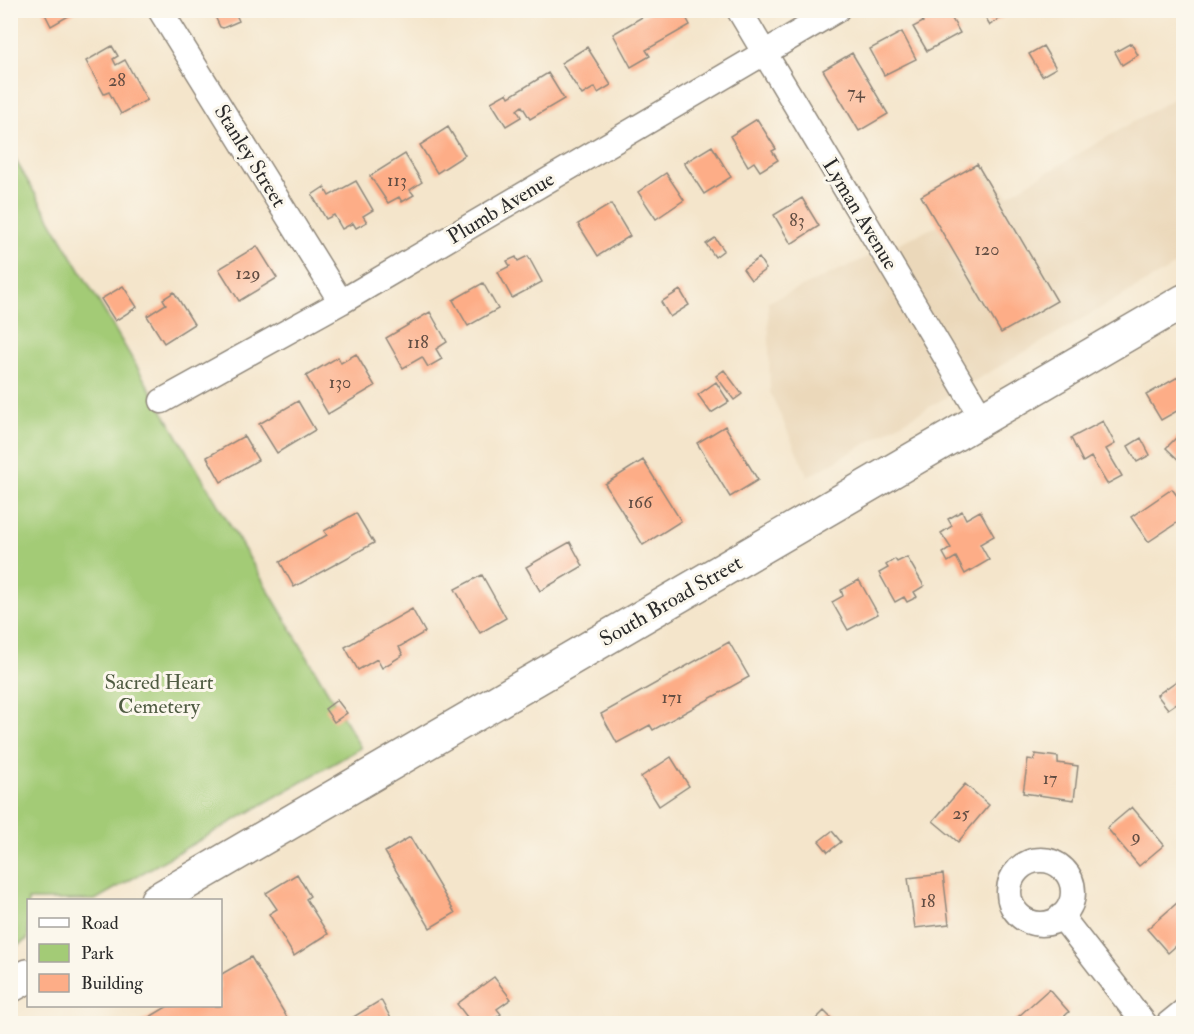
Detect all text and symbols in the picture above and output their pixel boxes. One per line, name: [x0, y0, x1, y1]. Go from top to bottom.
house number: 28: [108, 69, 126, 92]
house number: 74: [847, 81, 866, 104]
street label: Stanley Street: [208, 100, 292, 213]
street label: Lyman Avenue: [816, 153, 904, 275]
street label: Plumb Avenue: [443, 165, 560, 251]
house number: 113: [387, 169, 407, 192]
house number: 83: [789, 209, 805, 232]
house number: 120: [975, 238, 999, 261]
house number: 129: [236, 262, 260, 285]
house number: 118: [407, 331, 429, 354]
house number: 130: [329, 371, 351, 394]
house number: 166: [628, 491, 653, 514]
street label: South Broad Street: [595, 549, 747, 653]
park label: Sacred Heart Cemetery: [104, 669, 214, 720]
house number: 171: [661, 686, 683, 709]
house number: 17: [1043, 767, 1057, 790]
house number: 25: [953, 802, 970, 825]
house number: 9: [1129, 825, 1141, 848]
house number: 18: [921, 890, 935, 913]
legend: [27, 899, 222, 1007]
text: Road: [81, 912, 119, 935]
text: Park: [81, 942, 114, 965]
text: Building: [81, 972, 144, 995]

